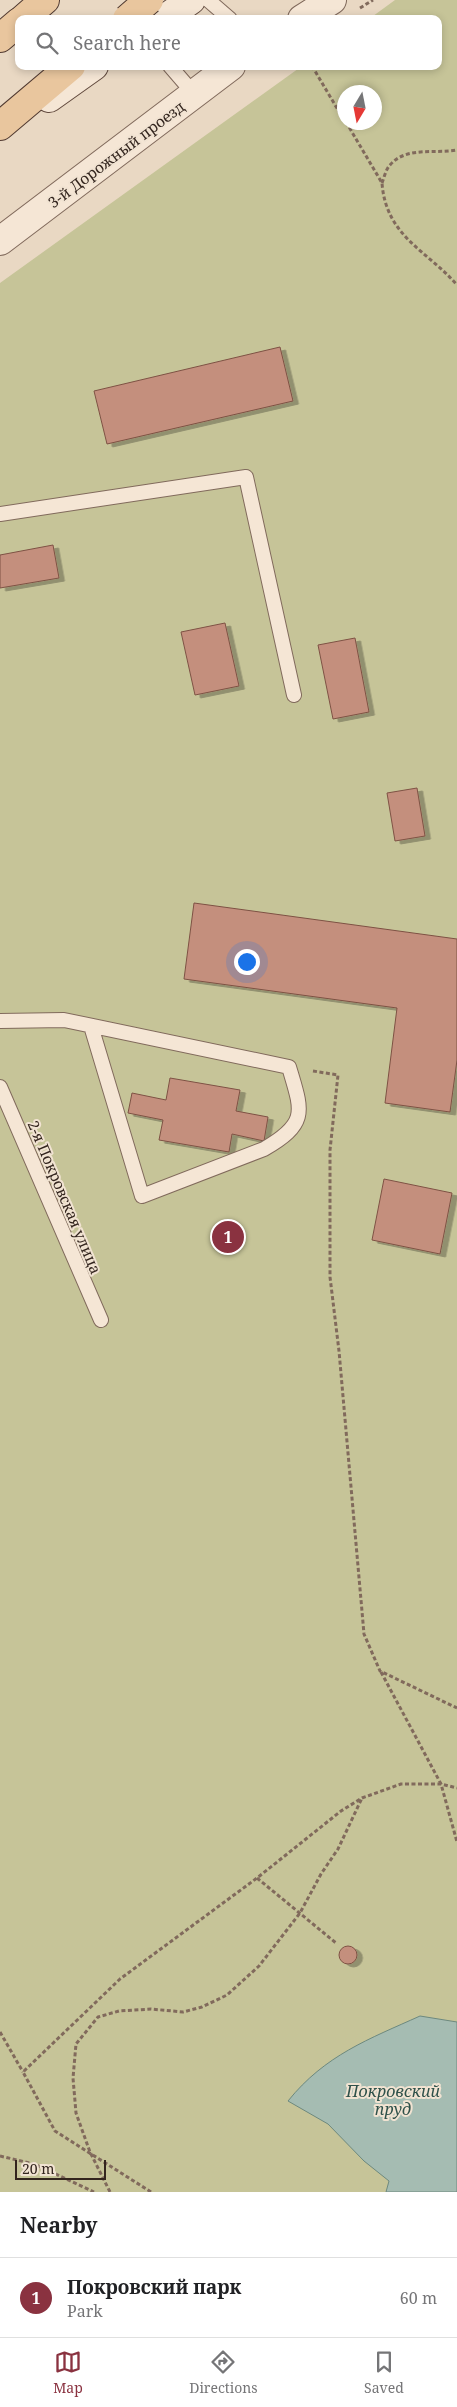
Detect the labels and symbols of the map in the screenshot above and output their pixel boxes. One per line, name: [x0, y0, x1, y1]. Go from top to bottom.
north arrow: [337, 85, 382, 130]
street label: 3-й Дорожный проезд: [44, 96, 188, 212]
your location: [234, 949, 260, 975]
street label: 2-я Покровская улица: [24, 1117, 106, 1277]
pin: 1: [212, 1218, 244, 1256]
water label: Покровский пруд: [345, 2080, 440, 2120]
scale bar: [15, 2157, 106, 2180]

